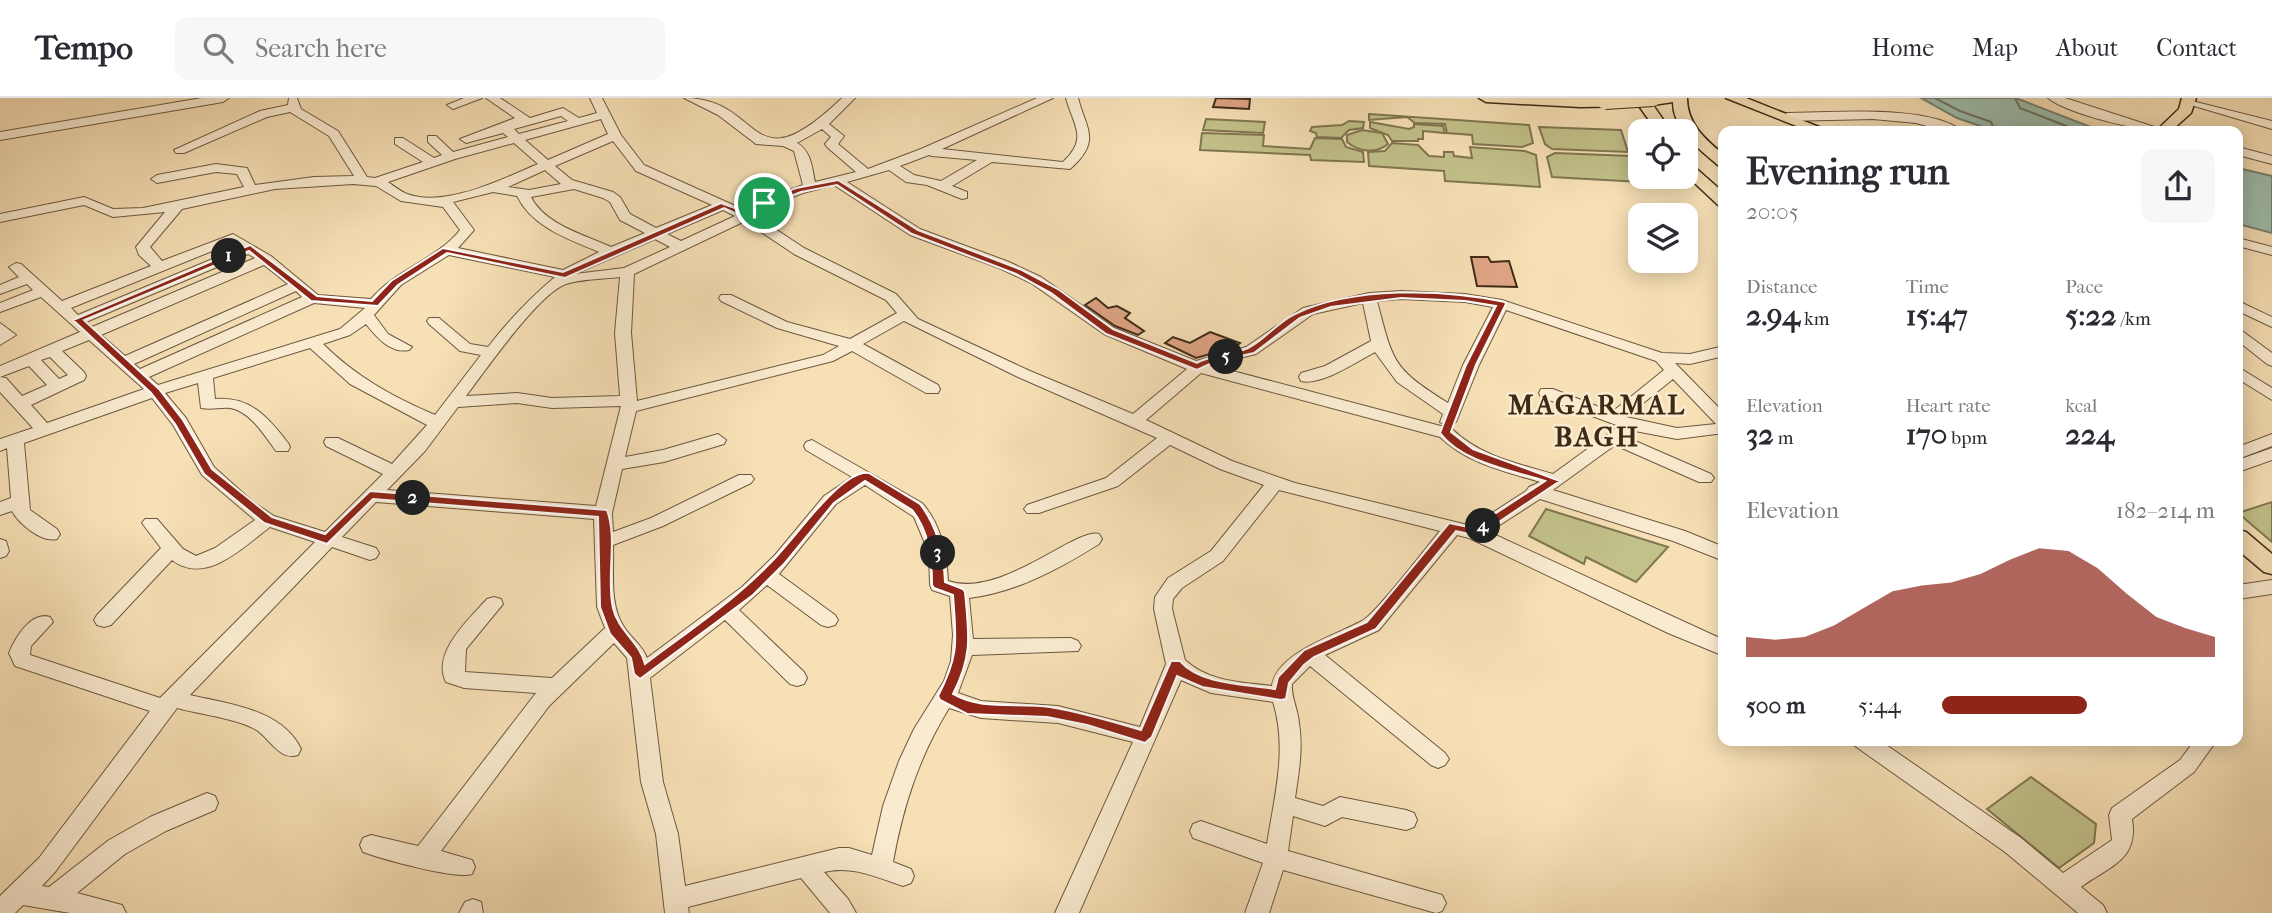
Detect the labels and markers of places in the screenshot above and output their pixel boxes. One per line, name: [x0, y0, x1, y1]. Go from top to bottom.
pin: [734, 173, 794, 233]
pin: 1: [212, 238, 246, 274]
pin: 5: [1208, 340, 1244, 374]
pin: 2: [396, 480, 430, 516]
pin: 4: [1466, 508, 1500, 544]
pin: 3: [920, 536, 956, 570]

